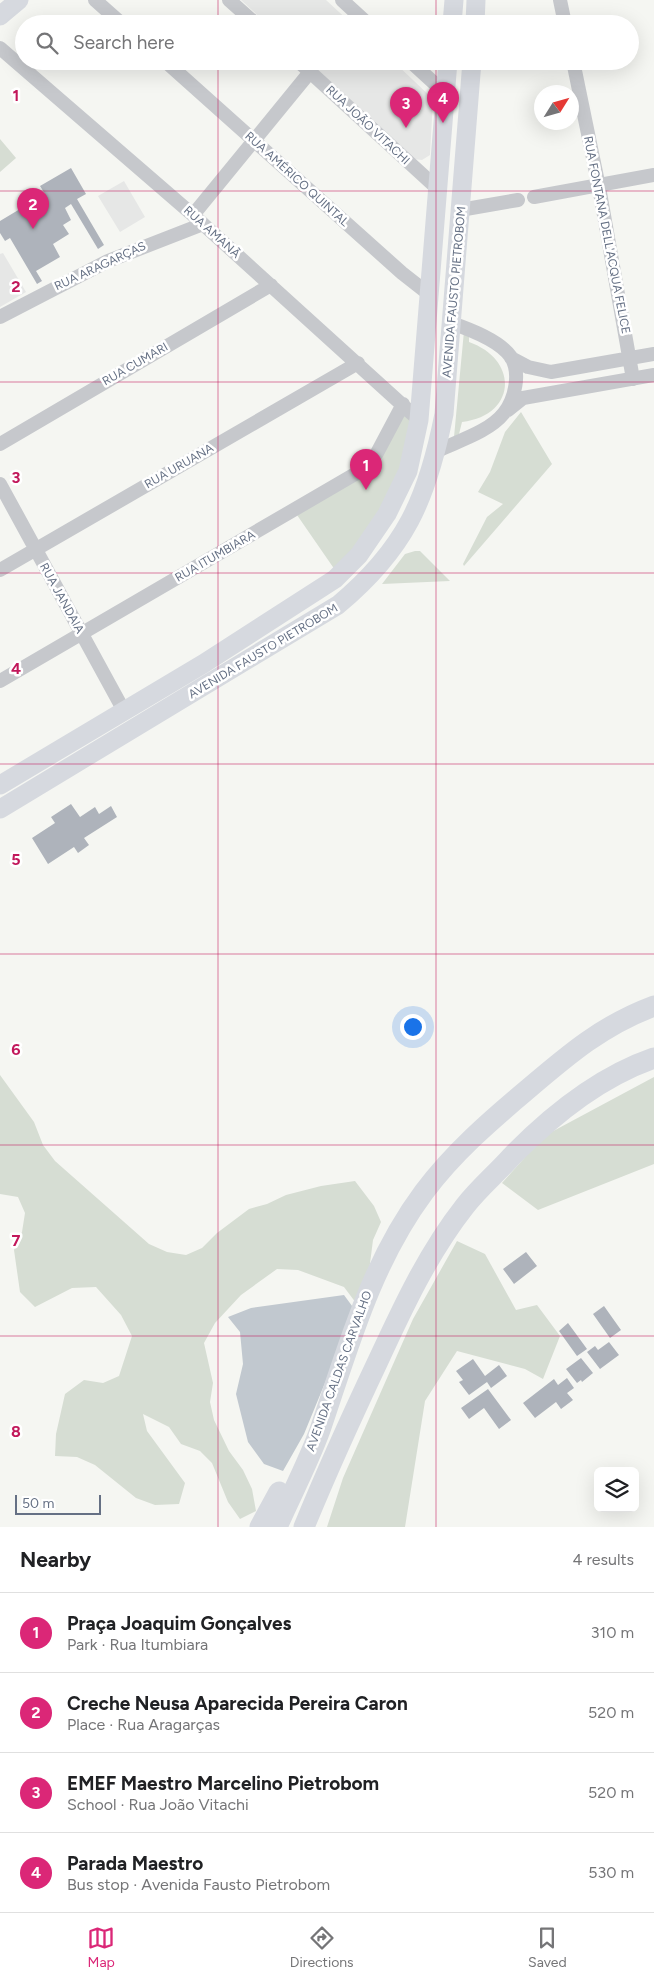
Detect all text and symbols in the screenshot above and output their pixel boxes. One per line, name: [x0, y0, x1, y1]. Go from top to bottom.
search box: [15, 15, 639, 70]
icon: search: [33, 29, 61, 57]
text: Search here: [73, 31, 175, 54]
pin: 4: [427, 82, 459, 123]
street label: RUA JOÃO VITACHI: [323, 83, 413, 167]
north arrow: [534, 85, 579, 130]
text: 1: [13, 86, 19, 105]
pin: 3: [390, 87, 422, 128]
street label: RUA AMÉRICO QUINTAL: [242, 129, 352, 230]
street label: RUA FONTANA DELL'ACQUA FELICE: [581, 135, 633, 335]
pin: 2: [17, 188, 49, 229]
street label: RUA AMANÃ: [181, 203, 243, 261]
street label: AVENIDA FAUSTO PIETROBOM: [440, 206, 468, 378]
street label: RUA ARAGARÇAS: [52, 239, 148, 293]
text: 2: [11, 277, 21, 296]
street label: RUA CUMARI: [100, 340, 170, 388]
street label: RUA URUANA: [142, 441, 216, 491]
pin: 1: [350, 449, 382, 490]
text: 3: [12, 468, 21, 487]
street label: RUA ITUMBIARA: [173, 527, 257, 585]
street label: RUA JANDAIA: [37, 560, 87, 636]
street label: AVENIDA FAUSTO PIETROBOM: [186, 601, 340, 701]
text: 4: [11, 659, 21, 678]
text: 5: [11, 850, 21, 869]
your location: [400, 1014, 426, 1040]
text: 6: [11, 1040, 21, 1059]
text: 7: [12, 1231, 21, 1250]
street label: AVENIDA CALDAS CARVALHO: [303, 1289, 375, 1453]
text: 8: [11, 1422, 21, 1441]
map controls: [594, 1467, 639, 1512]
button: layers: [594, 1467, 639, 1512]
scale bar: [15, 1492, 101, 1515]
text: 50 m: [22, 1495, 54, 1512]
text: Nearby: [20, 1547, 91, 1572]
text: 4 results: [573, 1550, 634, 1569]
text: Praça Joaquim Gonçalves: [67, 1612, 291, 1635]
text: 1: [33, 1623, 39, 1642]
text: 310 m: [591, 1623, 634, 1642]
text: Park · Rua Itumbiara: [67, 1635, 208, 1654]
text: Creche Neusa Aparecida Pereira Caron: [67, 1692, 408, 1715]
text: 2: [31, 1703, 41, 1722]
text: 520 m: [588, 1703, 634, 1722]
text: Place · Rua Aragarças: [67, 1715, 220, 1734]
text: EMEF Maestro Marcelino Pietrobom: [67, 1772, 379, 1795]
text: 3: [32, 1783, 40, 1802]
text: 520 m: [588, 1783, 634, 1802]
text: School · Rua João Vitachi: [67, 1795, 249, 1814]
text: Parada Maestro: [67, 1852, 203, 1875]
text: 4: [31, 1863, 41, 1882]
text: 530 m: [588, 1863, 634, 1882]
text: Bus stop · Avenida Fausto Pietrobom: [67, 1875, 330, 1894]
tab: Map: [87, 1924, 115, 1971]
tab: Directions: [290, 1924, 354, 1971]
tab: Saved: [528, 1924, 567, 1971]

